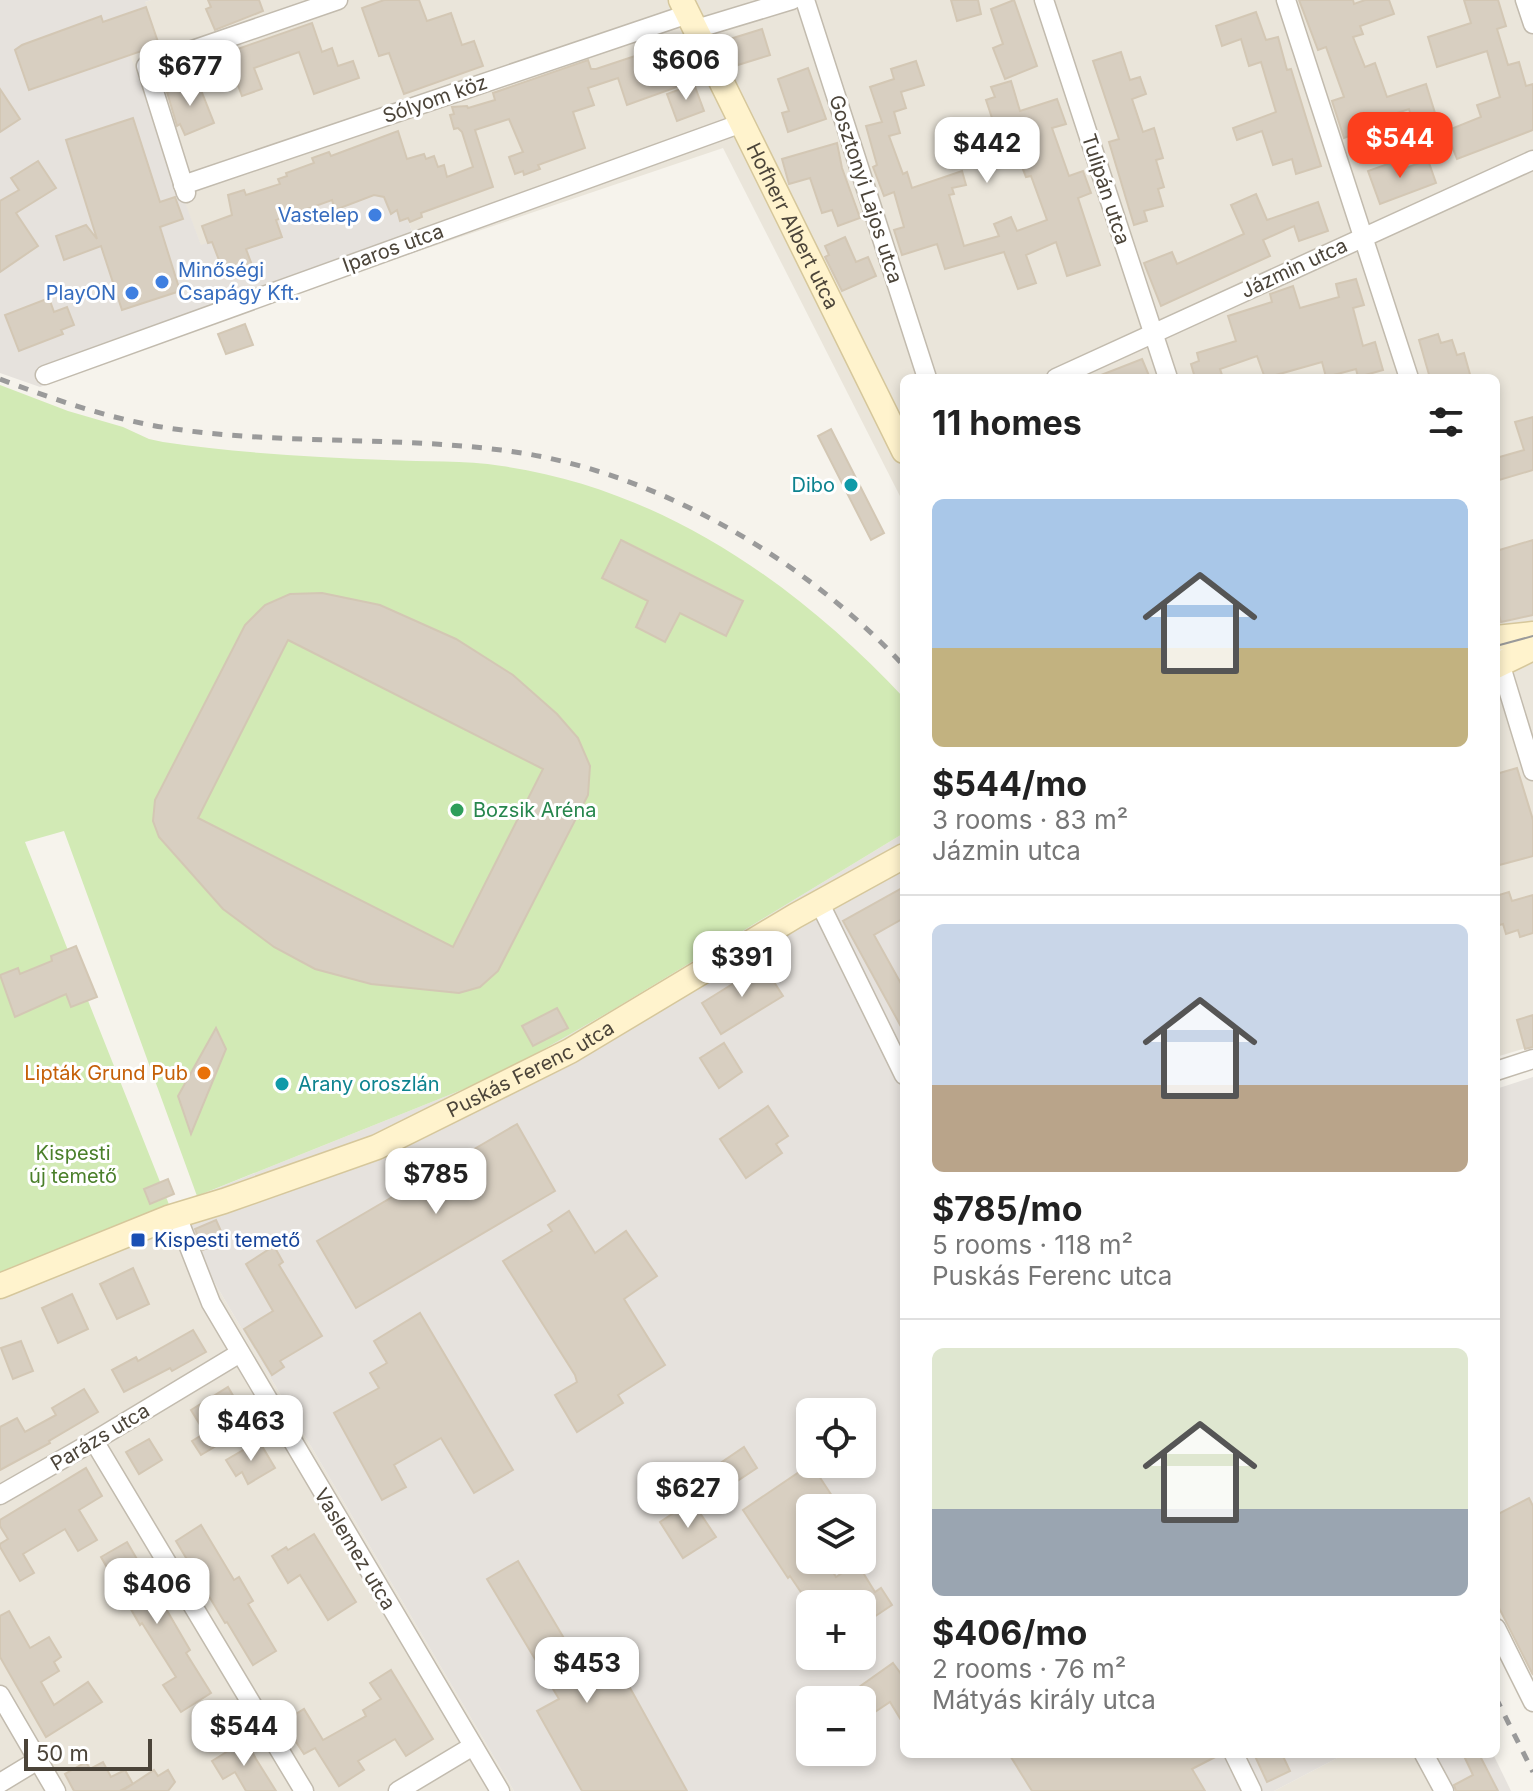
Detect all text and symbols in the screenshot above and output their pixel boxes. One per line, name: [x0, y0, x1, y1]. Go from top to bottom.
pin: $606: [639, 34, 733, 102]
pin: $677: [143, 40, 237, 108]
text: $606: [652, 44, 720, 75]
text: $677: [158, 50, 222, 81]
street label: Sólyom köz: [380, 70, 490, 128]
street label: Gosztonyi Lajos utca: [824, 92, 908, 286]
pin: $544: [1353, 112, 1447, 180]
pin: $442: [940, 117, 1034, 185]
text: $544: [1366, 122, 1434, 153]
text: $442: [953, 127, 1021, 158]
street label: Tulipán utca: [1077, 131, 1135, 247]
street label: Hofherr Albert utca: [742, 139, 844, 313]
place label: Vastelep: [278, 203, 359, 227]
marker: Vastelep: [366, 206, 384, 224]
street label: Iparos utca: [339, 219, 447, 277]
street label: Jázmin utca: [1237, 233, 1351, 303]
place label: Minőségi Csapágy Kft.: [178, 258, 300, 305]
marker: Minőségi Csapágy Kft.: [153, 273, 171, 291]
place label: PlayON: [46, 281, 116, 305]
marker: PlayON: [123, 284, 141, 302]
icon: filters: [1424, 400, 1468, 444]
text: 11 homes: [932, 402, 1082, 443]
place label: Dibo: [791, 473, 835, 497]
marker: Dibo: [842, 476, 860, 494]
icon: home: [1128, 551, 1272, 695]
text: $544/mo: [932, 763, 1087, 804]
place label: Bozsik Aréna: [473, 798, 597, 822]
marker: Bozsik Aréna: [448, 801, 466, 819]
text: 3 rooms · 83 m²: [932, 804, 1128, 835]
text: Jázmin utca: [932, 835, 1081, 866]
pin: $391: [695, 931, 789, 999]
text: $391: [711, 941, 773, 972]
icon: home: [1128, 976, 1272, 1120]
street label: Puskás Ferenc utca: [443, 1016, 618, 1122]
place label: Lipták Grund Pub: [24, 1061, 188, 1085]
marker: Lipták Grund Pub: [195, 1064, 213, 1082]
place label: Arany oroszlán: [298, 1072, 440, 1096]
marker: Arany oroszlán: [273, 1075, 291, 1093]
park label: Kispesti új temető: [29, 1141, 117, 1188]
pin: $785: [389, 1148, 483, 1216]
text: $785: [403, 1158, 469, 1189]
text: $785/mo: [932, 1188, 1083, 1229]
place label: Kispesti temető: [154, 1228, 300, 1252]
text: 5 rooms · 118 m²: [932, 1229, 1133, 1260]
marker: Kispesti temető: [129, 1231, 147, 1249]
text: Puskás Ferenc utca: [932, 1260, 1172, 1291]
pin: $463: [204, 1395, 298, 1463]
street label: Parázs utca: [46, 1398, 154, 1476]
map controls: [796, 1398, 876, 1766]
button: locate: [796, 1398, 876, 1478]
icon: home: [1128, 1400, 1272, 1544]
text: $463: [217, 1405, 285, 1436]
pin: $627: [641, 1462, 735, 1530]
text: $627: [655, 1472, 721, 1503]
street label: Vaslemez utca: [309, 1484, 401, 1614]
button: layers: [796, 1494, 876, 1574]
pin: $406: [110, 1558, 204, 1626]
text: $406: [122, 1568, 192, 1599]
button: +: [796, 1590, 876, 1670]
text: $406/mo: [932, 1612, 1087, 1653]
pin: $453: [540, 1637, 634, 1705]
text: $453: [553, 1647, 621, 1678]
text: 2 rooms · 76 m²: [932, 1653, 1126, 1684]
text: Mátyás király utca: [932, 1684, 1156, 1715]
button: −: [796, 1686, 876, 1766]
pin: $544: [197, 1700, 291, 1768]
text: $544: [210, 1710, 278, 1741]
scale bar: [24, 1735, 152, 1771]
text: 50 m: [36, 1740, 89, 1766]

